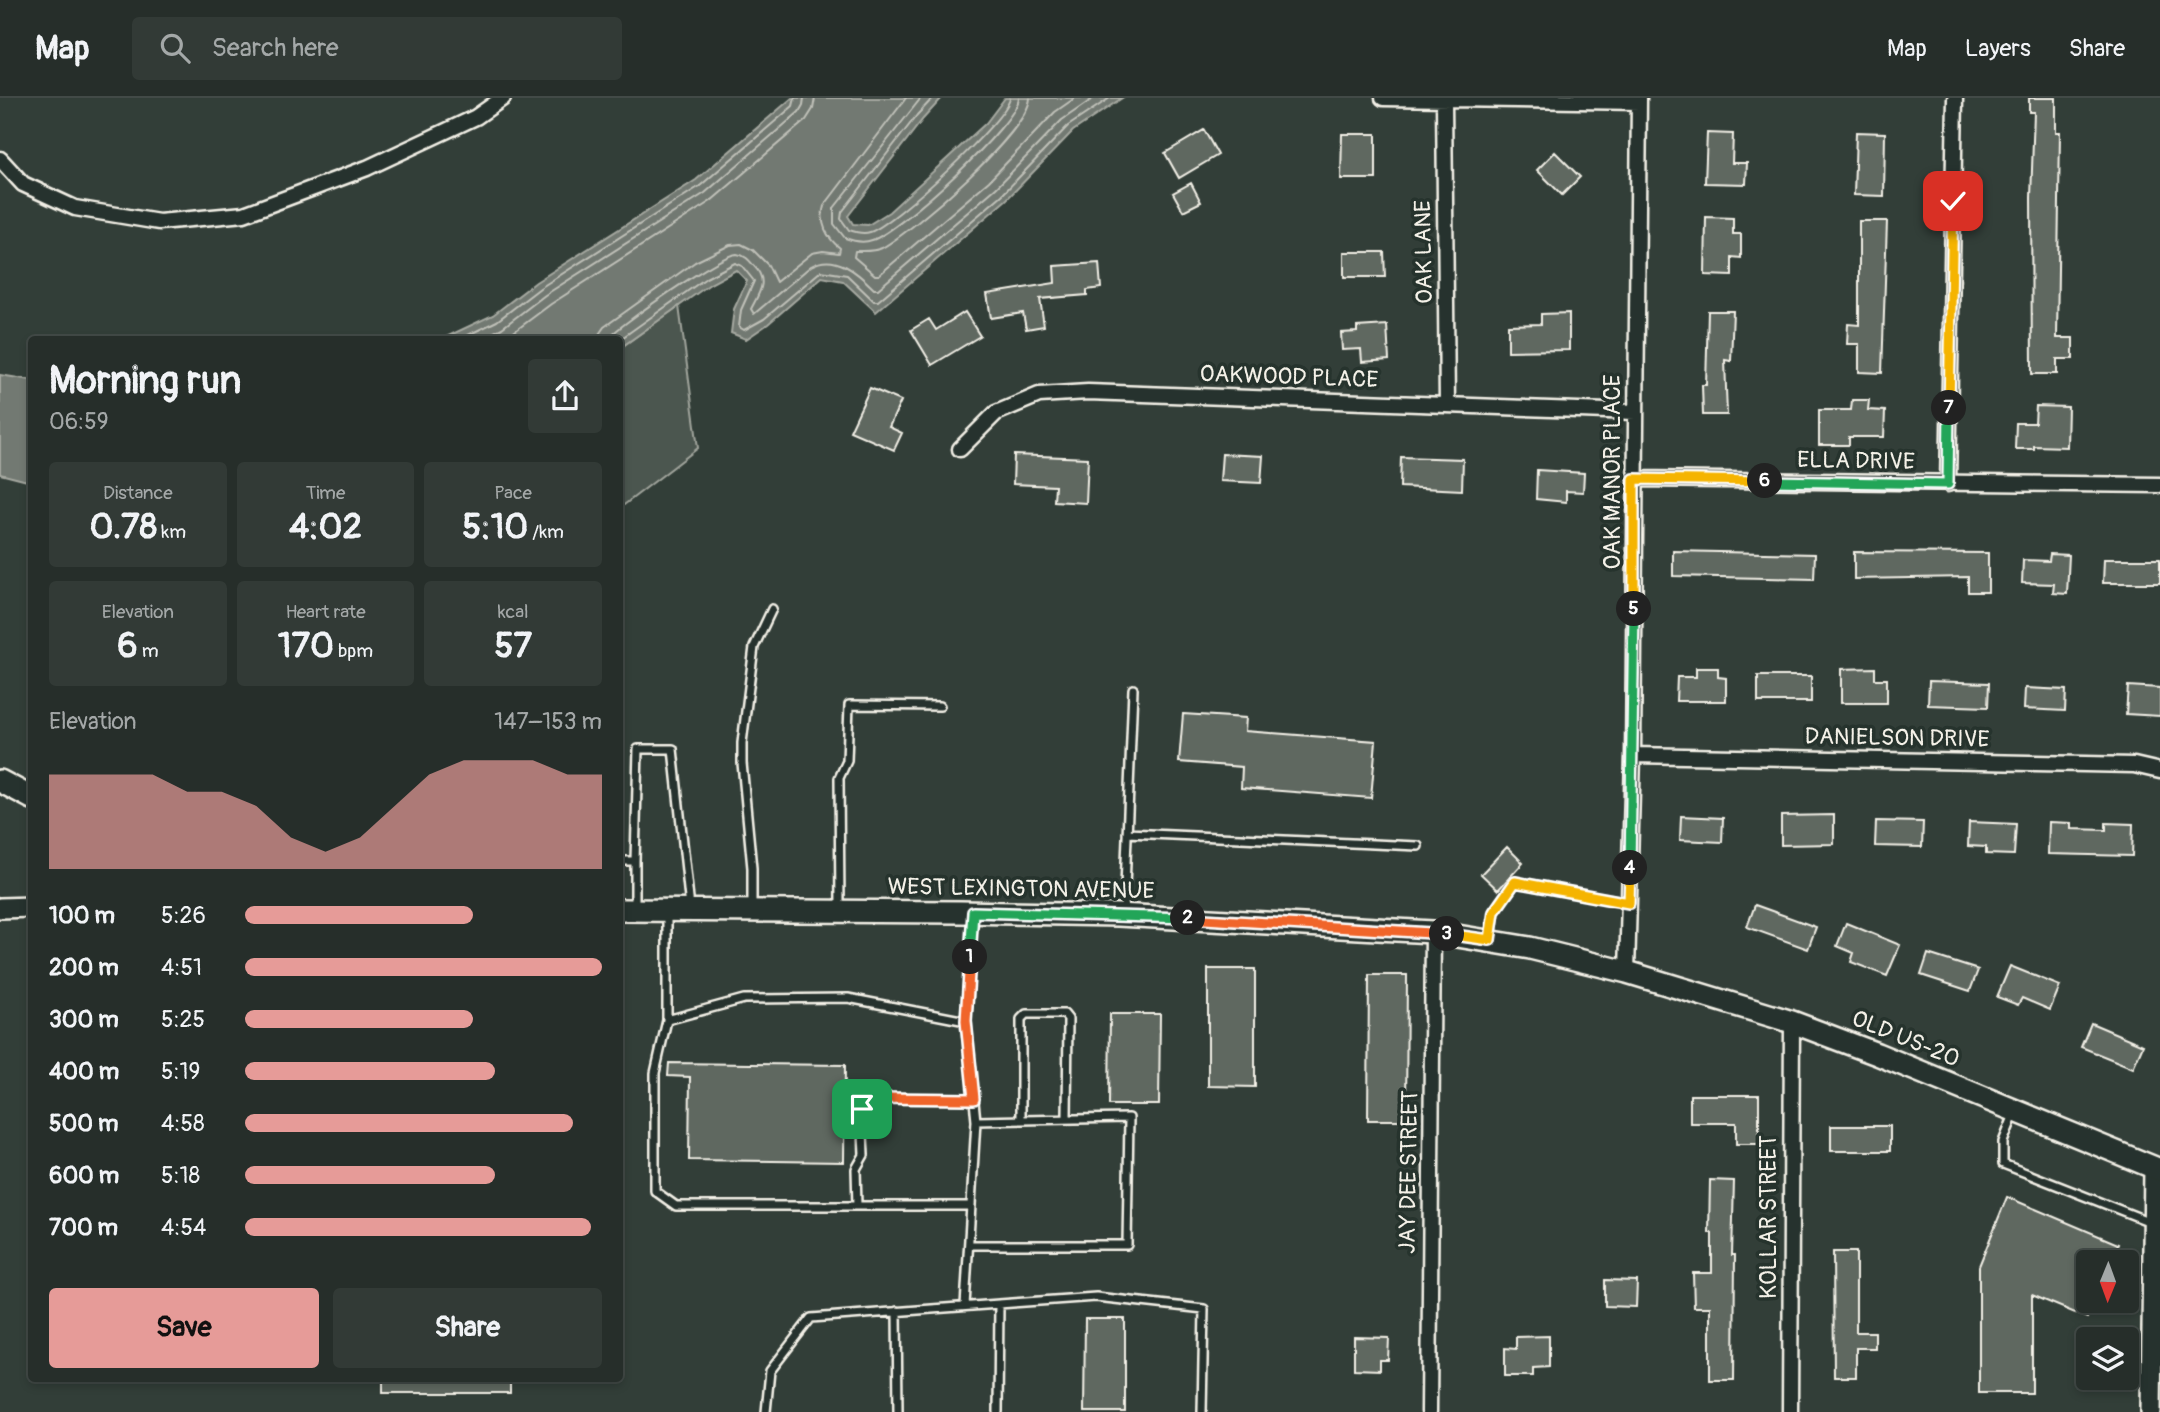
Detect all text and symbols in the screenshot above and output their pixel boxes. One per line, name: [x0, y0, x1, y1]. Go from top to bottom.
search box: [132, 17, 622, 80]
text: Map: [35, 28, 90, 69]
icon: search: [156, 29, 194, 67]
text: Search here: [212, 32, 339, 64]
text: Map: [1887, 34, 1927, 63]
text: Layers: [1965, 34, 2031, 63]
text: Share: [2069, 34, 2125, 63]
pin: [1923, 171, 1983, 231]
icon: check: [1934, 182, 1972, 220]
street label: OAK LANE: [1408, 200, 1439, 304]
text: Morning run: [49, 357, 241, 405]
button: share: [528, 359, 602, 433]
street label: OAKWOOD PLACE: [1199, 359, 1379, 394]
street label: OAK MANOR PLACE: [1598, 374, 1627, 570]
pin: 7: [1932, 390, 1966, 426]
text: 7: [1943, 395, 1954, 419]
text: 06:59: [49, 407, 109, 436]
street label: ELLA DRIVE: [1797, 445, 1915, 476]
pin: 6: [1748, 464, 1782, 498]
text: 6: [1759, 468, 1770, 492]
text: Distance: [103, 481, 173, 505]
text: Time: [306, 481, 345, 505]
text: Pace: [494, 481, 532, 505]
text: 0.78: [90, 505, 157, 549]
text: 4:02: [289, 505, 362, 549]
text: 5:10: [462, 505, 528, 549]
text: km: [157, 520, 186, 544]
text: /km: [528, 520, 564, 544]
pin: 5: [1616, 592, 1652, 626]
text: 5: [1628, 596, 1639, 620]
text: Elevation: [102, 600, 174, 624]
text: Heart rate: [285, 600, 366, 624]
text: kcal: [498, 600, 529, 624]
text: 6: [117, 624, 138, 668]
text: 170: [278, 624, 334, 668]
text: 57: [494, 624, 532, 668]
text: m: [138, 639, 159, 663]
text: bpm: [334, 639, 373, 663]
text: Elevation: [49, 707, 137, 736]
text: 147–153 m: [494, 707, 602, 736]
street label: DANIELSON DRIVE: [1804, 721, 1990, 754]
pin: 4: [1612, 850, 1648, 886]
text: 4: [1624, 855, 1635, 879]
street label: WEST LEXINGTON AVENUE: [887, 872, 1155, 905]
pin: 2: [1170, 900, 1206, 936]
text: 100 m: [49, 901, 115, 930]
text: 5:26: [161, 901, 206, 930]
text: 2: [1182, 905, 1193, 929]
pin: 3: [1430, 916, 1464, 952]
text: 3: [1441, 921, 1452, 945]
pin: 1: [953, 940, 988, 974]
text: 1: [966, 944, 973, 968]
text: 200 m: [49, 953, 119, 982]
text: 4:51: [161, 953, 202, 982]
street label: OLD US-20: [1848, 1004, 1964, 1073]
text: 300 m: [49, 1005, 119, 1034]
text: 5:25: [161, 1005, 205, 1034]
text: 400 m: [49, 1057, 119, 1086]
text: 5:19: [161, 1057, 200, 1086]
pin: [832, 1079, 892, 1139]
icon: arrive: [843, 1090, 881, 1128]
street label: JAY DEE STREET: [1393, 1090, 1424, 1254]
text: 500 m: [49, 1109, 118, 1138]
text: 4:58: [161, 1109, 205, 1138]
street label: KOLLAR STREET: [1754, 1135, 1783, 1299]
text: 600 m: [49, 1161, 119, 1190]
text: 5:18: [161, 1161, 200, 1190]
text: 700 m: [49, 1213, 118, 1242]
text: 4:54: [161, 1213, 206, 1242]
north arrow: [2076, 1250, 2138, 1312]
map controls: [2076, 1250, 2139, 1390]
button: Save: [49, 1288, 319, 1368]
button: Share: [333, 1288, 602, 1368]
button: layers: [2076, 1327, 2139, 1390]

